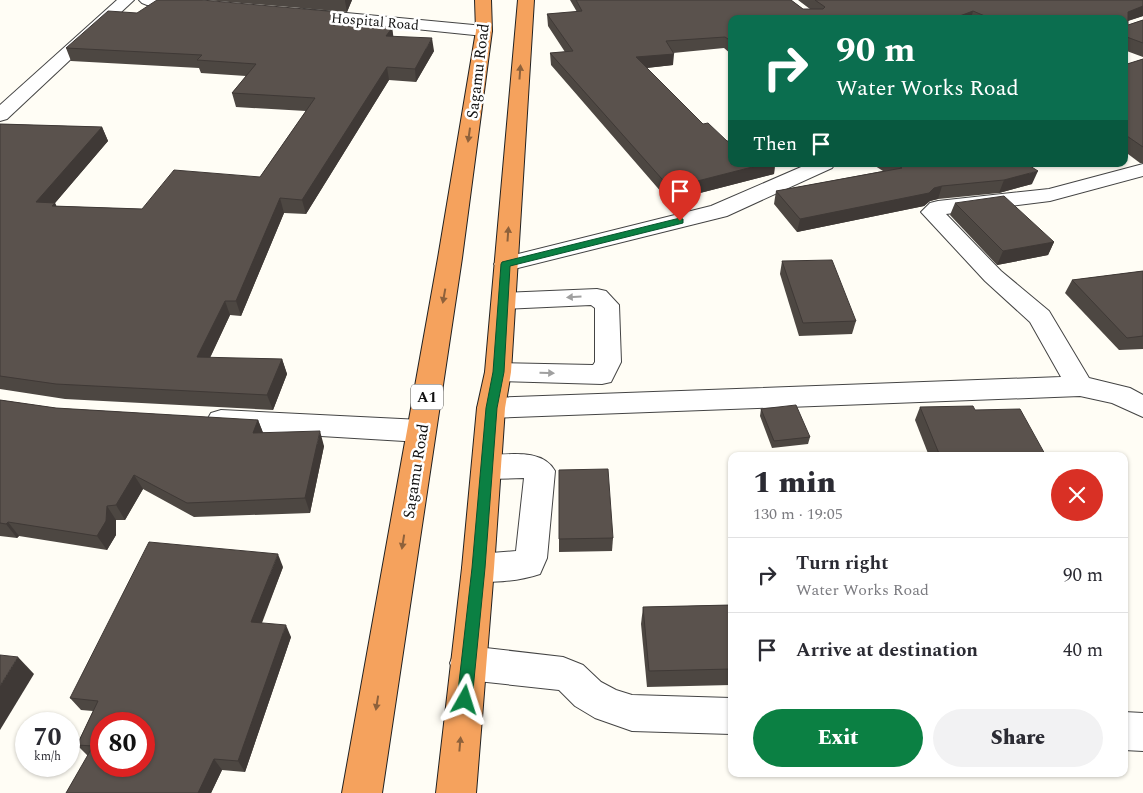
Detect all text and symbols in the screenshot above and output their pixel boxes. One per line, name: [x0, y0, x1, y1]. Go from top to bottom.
street label: Hospital Road: [330, 7, 420, 36]
street label: Sagamu Road: [460, 22, 496, 120]
text: 90 m: [836, 24, 916, 77]
icon: right: [753, 35, 818, 100]
one-way arrow: [516, 64, 524, 80]
text: Water Works Road: [836, 72, 1019, 105]
one-way arrow: [464, 127, 472, 143]
text: Then: [753, 130, 797, 159]
icon: arrive: [807, 130, 835, 158]
pin: [659, 170, 701, 221]
icon: arrive: [666, 177, 694, 205]
one-way arrow: [504, 226, 512, 242]
one-way arrow: [440, 288, 448, 304]
one-way arrow: [566, 294, 582, 302]
one-way arrow: [539, 370, 555, 378]
road number: A1: [411, 384, 443, 410]
street label: Sagamu Road: [397, 422, 435, 520]
text: 1 min: [753, 460, 836, 506]
button: close: [1051, 469, 1103, 521]
text: 130 m · 19:05: [753, 502, 843, 526]
one-way arrow: [398, 535, 406, 551]
text: Turn right: [796, 549, 889, 578]
icon: right: [753, 561, 781, 589]
text: 90 m: [1063, 561, 1103, 590]
text: Water Works Road: [796, 578, 929, 602]
icon: arrive: [753, 636, 781, 664]
text: Arrive at destination: [796, 636, 978, 665]
text: 40 m: [1063, 636, 1103, 665]
position arrow: [438, 673, 490, 725]
one-way arrow: [372, 695, 380, 711]
button: Exit: [753, 709, 923, 767]
button: Share: [933, 709, 1103, 767]
speed limit sign: 80: [90, 712, 155, 777]
text: 70: [33, 719, 62, 757]
one-way arrow: [457, 736, 465, 752]
text: km/h: [34, 747, 61, 766]

